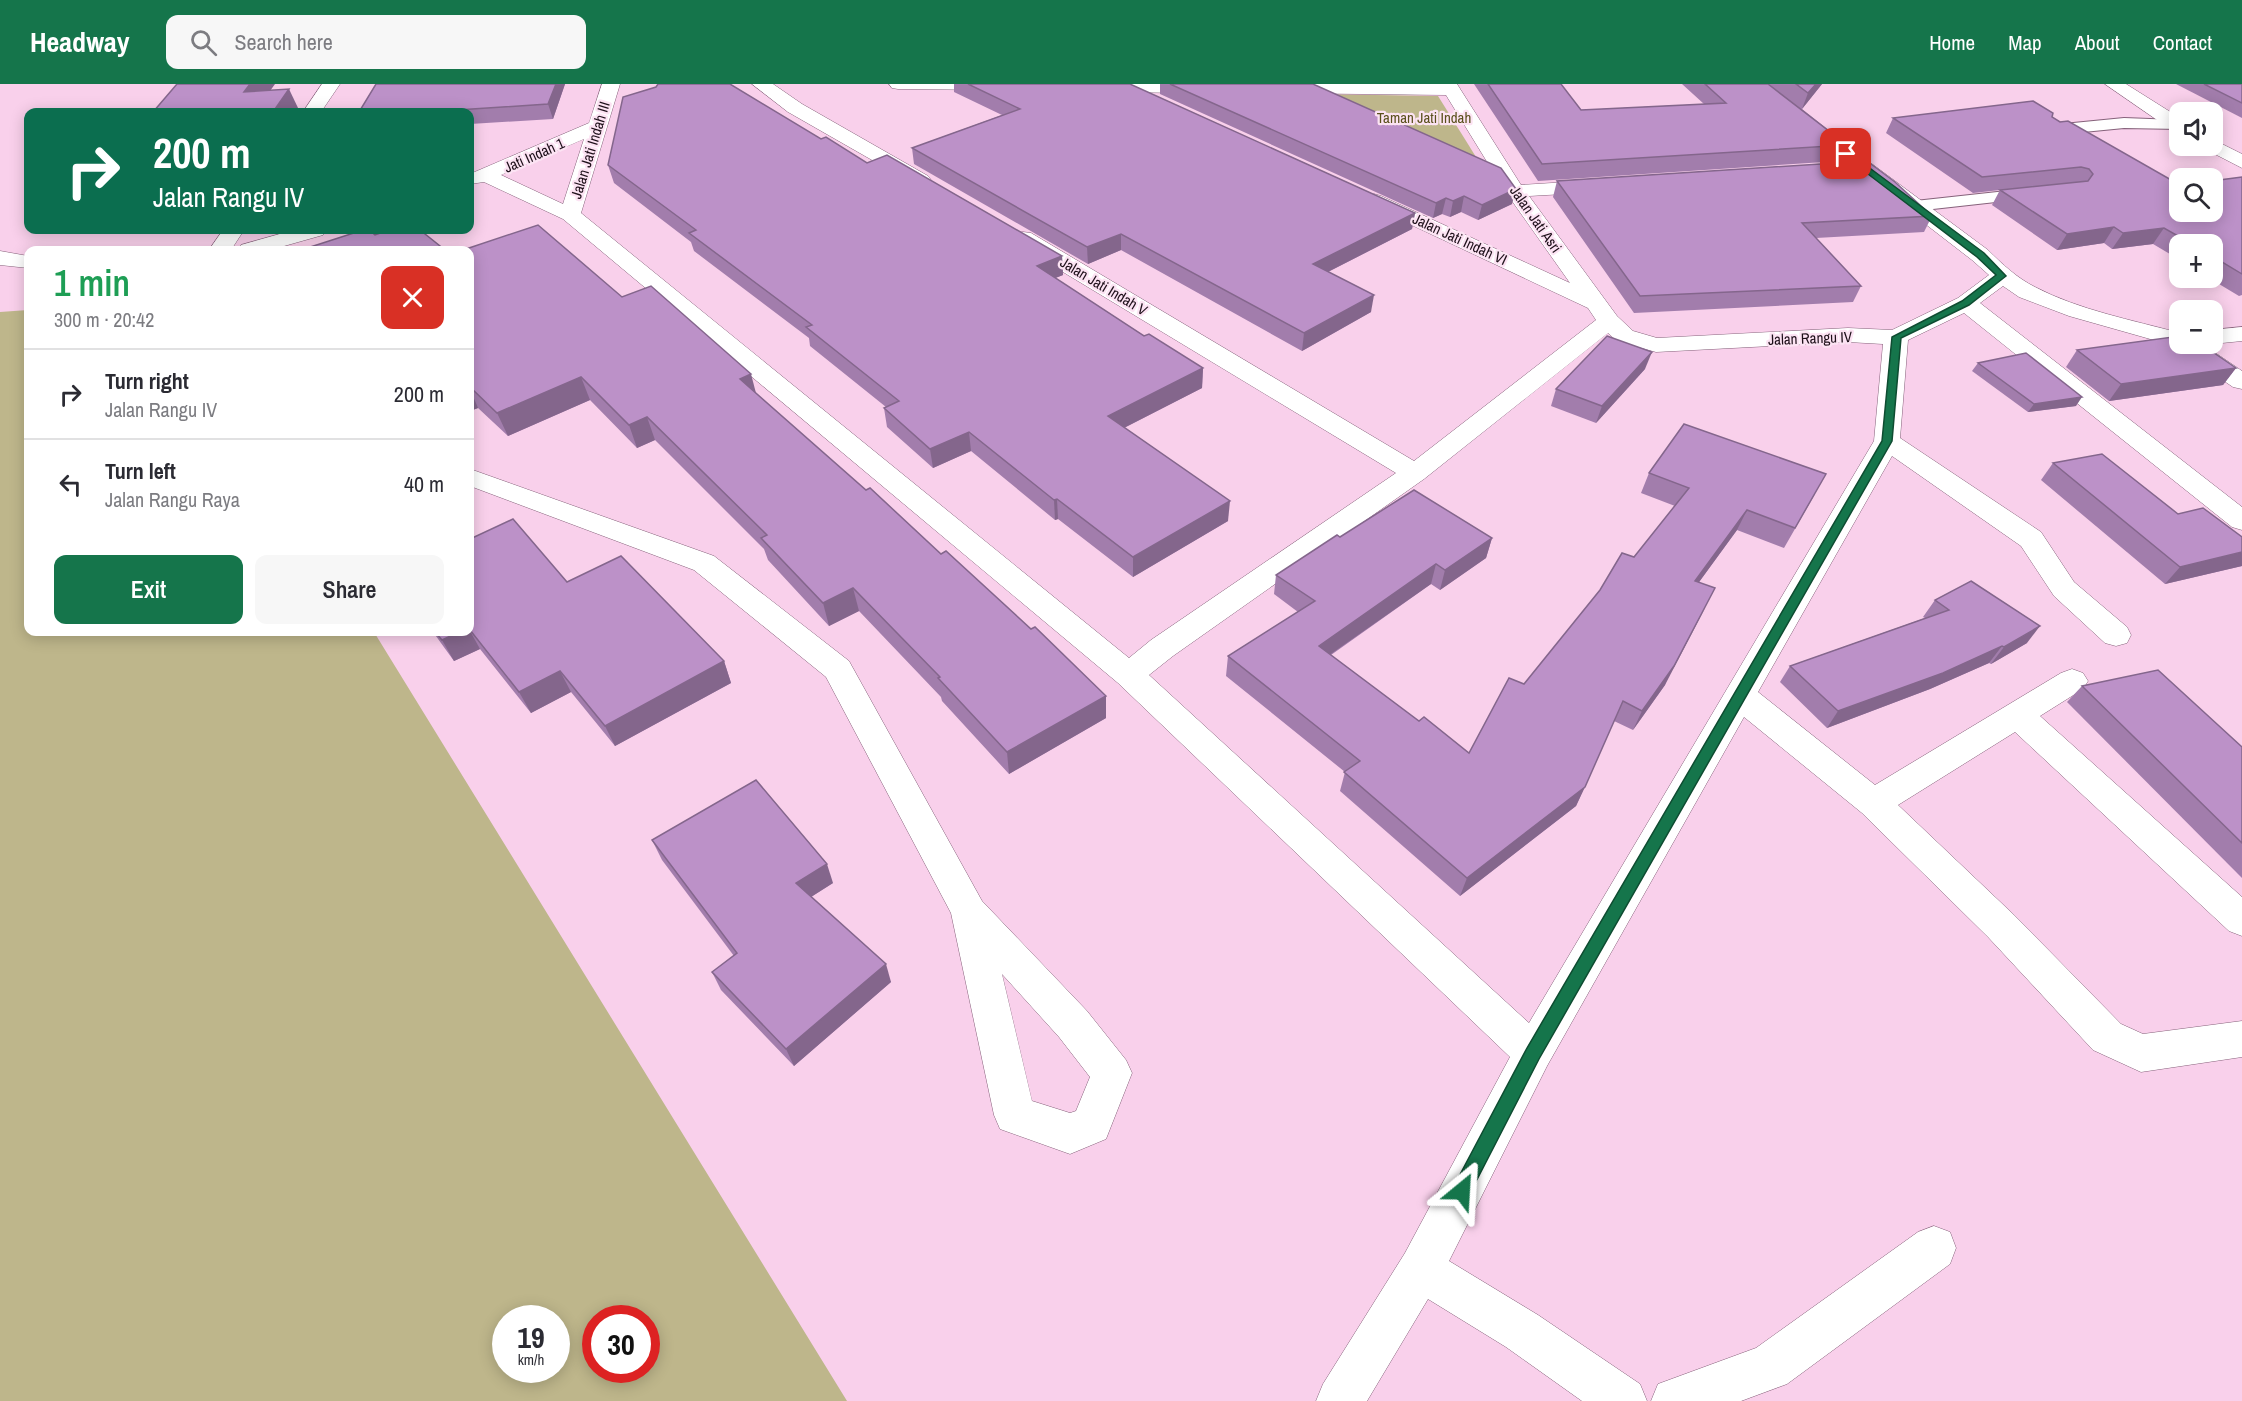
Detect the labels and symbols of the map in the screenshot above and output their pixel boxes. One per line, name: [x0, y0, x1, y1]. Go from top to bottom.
street label: Jalan Jati Indah III: [565, 99, 615, 201]
park label: Taman Jati Indah: [1377, 107, 1471, 128]
pin: [1820, 128, 1871, 179]
street label: Jati Indah 1: [500, 132, 568, 178]
street label: Jalan Jati Asri: [1505, 181, 1567, 257]
street label: Jalan Jati Indah VI: [1409, 208, 1511, 270]
street label: Jalan Jati Indah V: [1056, 252, 1152, 321]
street label: Jalan Rangu IV: [1768, 326, 1853, 350]
position arrow: [1430, 1159, 1494, 1223]
speed limit sign: 30: [582, 1305, 660, 1383]

